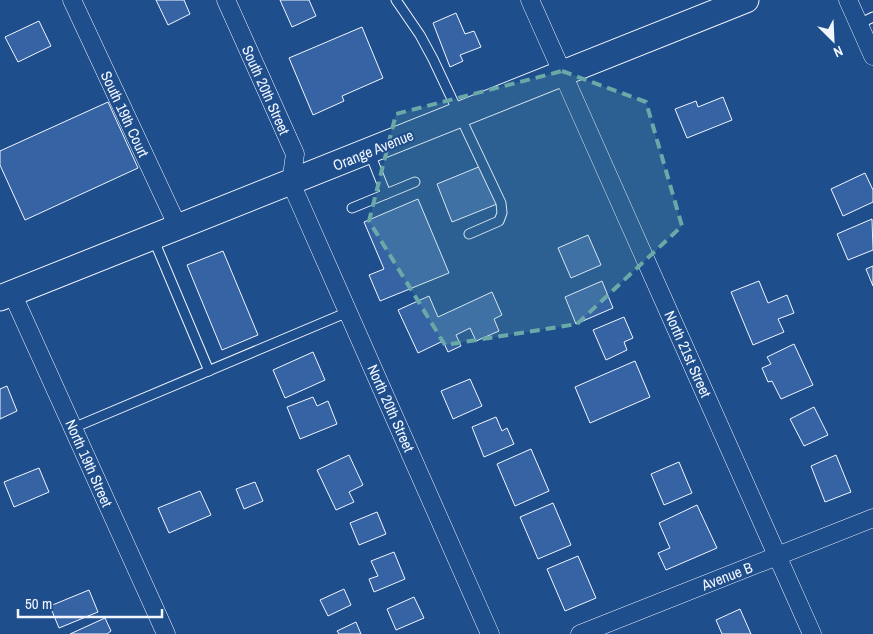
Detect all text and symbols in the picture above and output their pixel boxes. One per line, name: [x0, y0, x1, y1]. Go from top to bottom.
north arrow: [808, 15, 858, 65]
street label: South 20th Street: [237, 42, 295, 139]
text: N: [831, 42, 846, 62]
street label: South 19th Court: [96, 67, 154, 161]
street label: Orange Avenue: [330, 124, 417, 176]
street label: North 21st Street: [659, 307, 717, 401]
street label: North 20th Street: [362, 361, 420, 456]
street label: North 19th Street: [60, 416, 118, 511]
street label: Avenue B: [697, 557, 756, 596]
scale bar: [18, 586, 161, 618]
text: 50 m: [25, 593, 52, 614]

